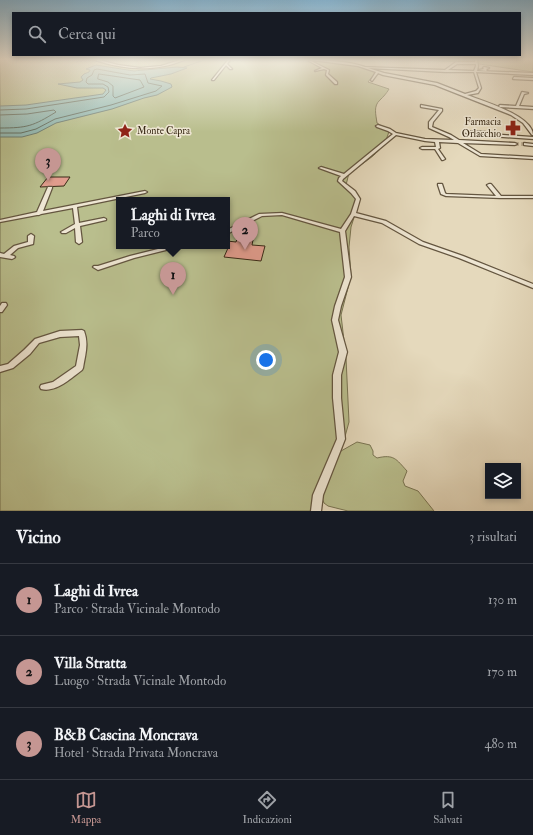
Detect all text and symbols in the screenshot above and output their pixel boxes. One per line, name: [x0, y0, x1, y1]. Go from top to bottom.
search box: [12, 12, 521, 56]
icon: search: [26, 23, 48, 45]
text: Cerca qui: [58, 25, 116, 44]
place label: Farmacia Orlacchio: [462, 116, 502, 140]
pharmacy icon: Farmacia Orlacchio: [504, 119, 522, 137]
place icon: Monte Capra: [116, 122, 134, 140]
place label: Monte Capra: [137, 125, 191, 138]
pin: 3: [35, 148, 61, 181]
popup: [116, 197, 230, 249]
text: Laghi di Ivrea: [131, 206, 215, 225]
pin: 2: [232, 217, 258, 250]
text: Parco: [131, 225, 160, 241]
pin: 1: [160, 262, 186, 295]
your location: [256, 350, 276, 370]
map controls: [485, 463, 521, 499]
button: layers: [485, 463, 521, 499]
text: Vicino: [16, 527, 61, 548]
text: 3 risultati: [469, 529, 517, 545]
text: Laghi di Ivrea: [54, 582, 138, 601]
text: 1: [27, 592, 31, 608]
text: 130 m: [488, 592, 517, 608]
text: Parco · Strada Vicinale Montodo: [54, 601, 220, 617]
text: Villa Stratta: [54, 654, 126, 673]
text: 2: [26, 664, 32, 680]
text: 170 m: [487, 664, 517, 680]
text: Luogo · Strada Vicinale Montodo: [54, 673, 226, 689]
text: B&B Cascina Moncrava: [54, 726, 198, 745]
text: 3: [27, 736, 32, 752]
text: 480 m: [484, 736, 517, 752]
text: Hotel · Strada Privata Moncrava: [54, 745, 218, 761]
tab: Mappa: [71, 789, 101, 826]
tab: Indicazioni: [243, 789, 292, 826]
tab: Salvati: [433, 789, 462, 826]

